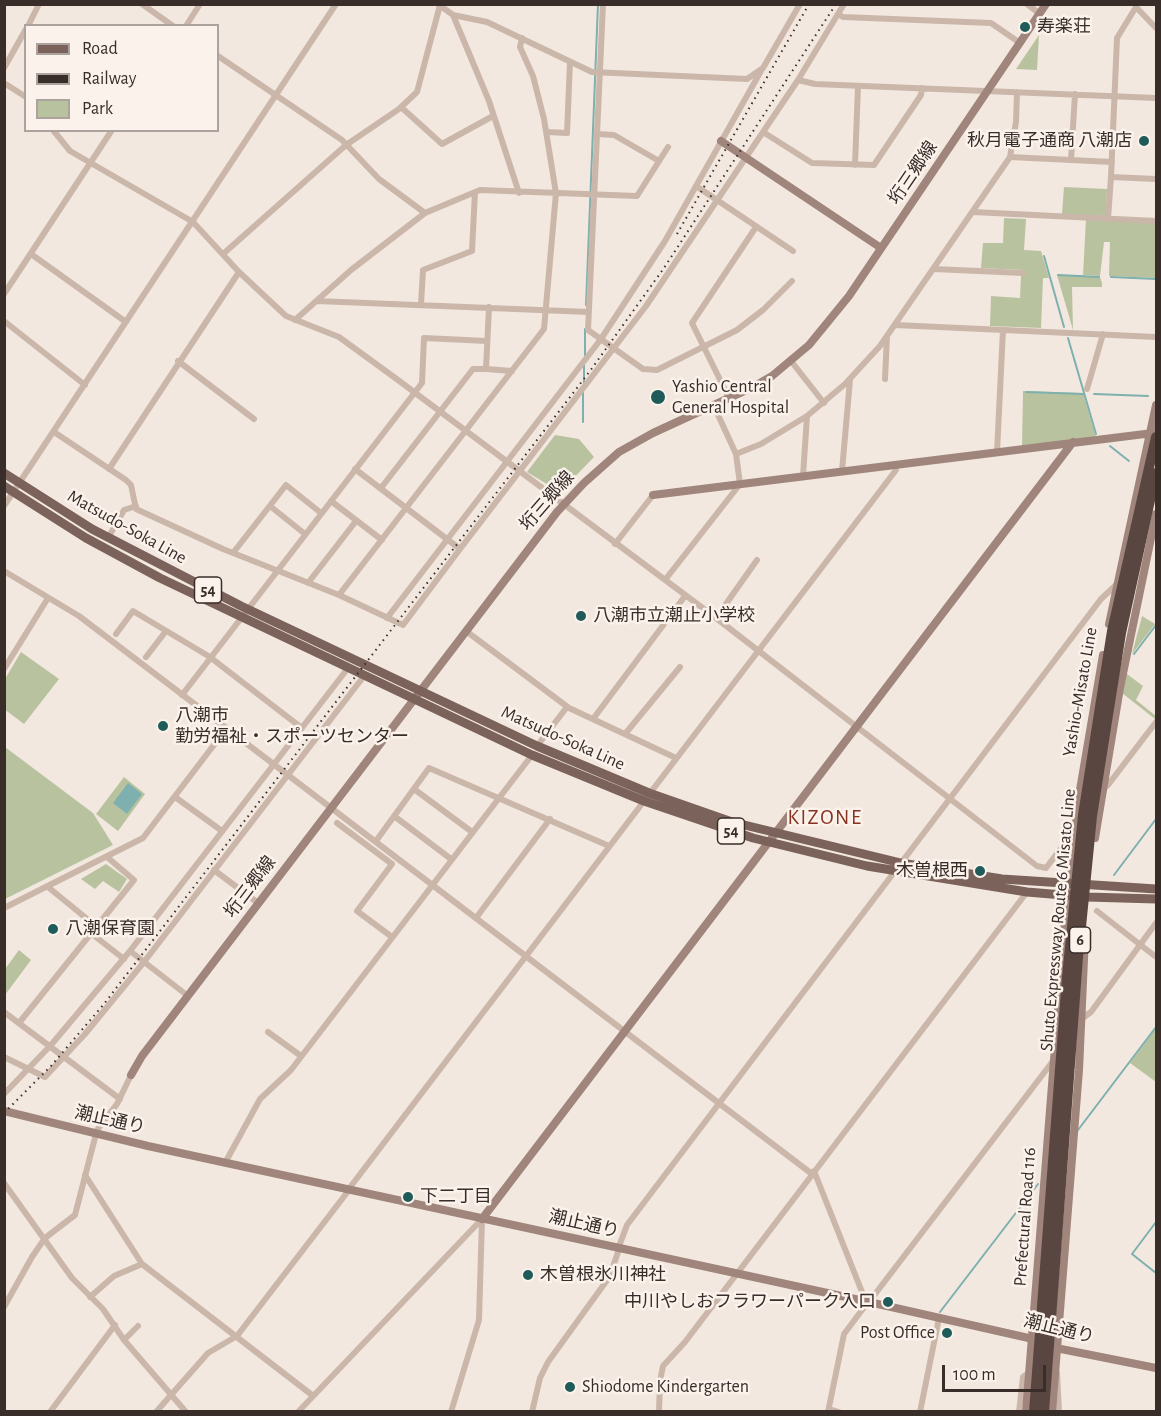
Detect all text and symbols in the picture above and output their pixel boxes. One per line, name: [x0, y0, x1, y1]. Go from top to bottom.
place label: 寿楽荘: [1037, 16, 1091, 38]
marker: 寿楽荘: [1018, 20, 1032, 34]
legend: [24, 24, 219, 132]
text: Road: [82, 40, 118, 58]
text: Railway: [82, 70, 136, 88]
text: Park: [82, 100, 113, 118]
place label: 秋月電子通商 八潮店: [967, 130, 1132, 152]
marker: 秋月電子通商 八潮店: [1137, 134, 1151, 148]
street label: 垳三郷線: [884, 137, 942, 209]
place label: Yashio Central General Hospital: [672, 376, 789, 418]
marker: Yashio Central General Hospital: [649, 388, 667, 406]
street label: 垳三郷線: [515, 467, 579, 535]
street label: Matsudo-Soka Line: [64, 485, 190, 569]
road number: 54: [194, 577, 222, 603]
place label: 八潮市立潮止小学校: [593, 605, 755, 627]
marker: 八潮市立潮止小学校: [574, 609, 588, 623]
street label: Yashio-Misato Line: [1058, 626, 1102, 758]
street label: Matsudo-Soka Line: [498, 701, 628, 775]
place label: 八潮市 勤労福祉・スポーツセンター: [175, 705, 409, 748]
marker: 八潮市 勤労福祉・スポーツセンター: [156, 719, 170, 733]
street label: Shuto Expressway Route 6 Misato Line: [1036, 788, 1080, 1052]
district label: KIZONE: [787, 805, 863, 831]
road number: 54: [718, 818, 744, 844]
street label: 垳三郷線: [220, 852, 280, 922]
place label: 木曽根西: [896, 860, 968, 882]
marker: 木曽根西: [973, 864, 987, 878]
place label: 八潮保育園: [65, 918, 155, 940]
marker: 八潮保育園: [46, 922, 60, 936]
road number: 6: [1070, 927, 1090, 953]
street label: 潮止通り: [72, 1101, 148, 1139]
street label: Prefectural Road 116: [1009, 1147, 1041, 1287]
place label: 下二丁目: [420, 1186, 492, 1208]
marker: 下二丁目: [401, 1190, 415, 1204]
street label: 潮止通り: [546, 1205, 622, 1243]
place label: 木曽根氷川神社: [540, 1264, 666, 1286]
marker: 木曽根氷川神社: [521, 1268, 535, 1282]
place label: 中川やしおフラワーパーク入口: [624, 1291, 876, 1313]
marker: 中川やしおフラワーパーク入口: [881, 1295, 895, 1309]
street label: 潮止通り: [1021, 1310, 1097, 1348]
place label: Post Office: [860, 1322, 935, 1344]
marker: Post Office: [940, 1326, 954, 1340]
scale bar: [945, 1353, 1048, 1391]
text: 100 m: [953, 1366, 996, 1384]
place label: Shiodome Kindergarten: [582, 1376, 749, 1398]
marker: Shiodome Kindergarten: [563, 1380, 577, 1394]

